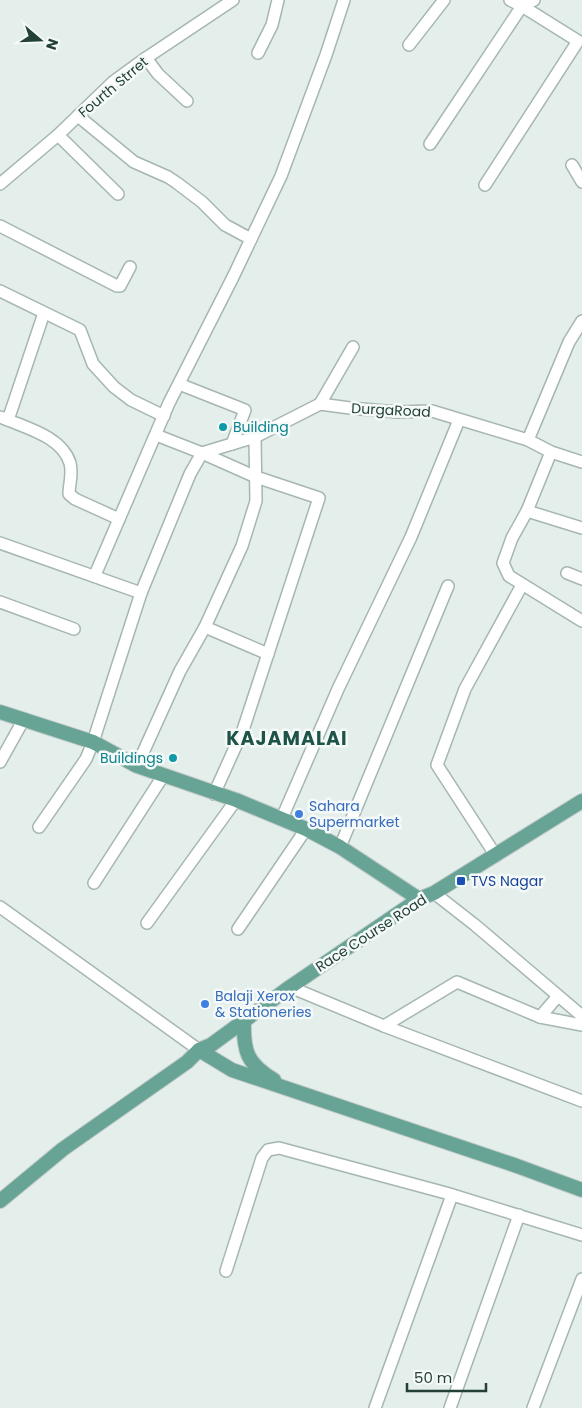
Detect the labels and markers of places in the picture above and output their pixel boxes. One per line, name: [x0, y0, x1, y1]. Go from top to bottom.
place label: Building: [233, 417, 289, 437]
marker: Building: [217, 421, 229, 433]
place label: Buildings: [100, 748, 163, 768]
marker: Buildings: [167, 752, 179, 764]
place label: Sahara Supermarket: [309, 796, 400, 832]
marker: Sahara Supermarket: [293, 808, 305, 820]
place label: TVS Nagar: [471, 871, 543, 891]
marker: TVS Nagar: [455, 875, 467, 887]
place label: Balaji Xerox & Stationeries: [215, 986, 312, 1022]
marker: Balaji Xerox & Stationeries: [199, 998, 211, 1010]

